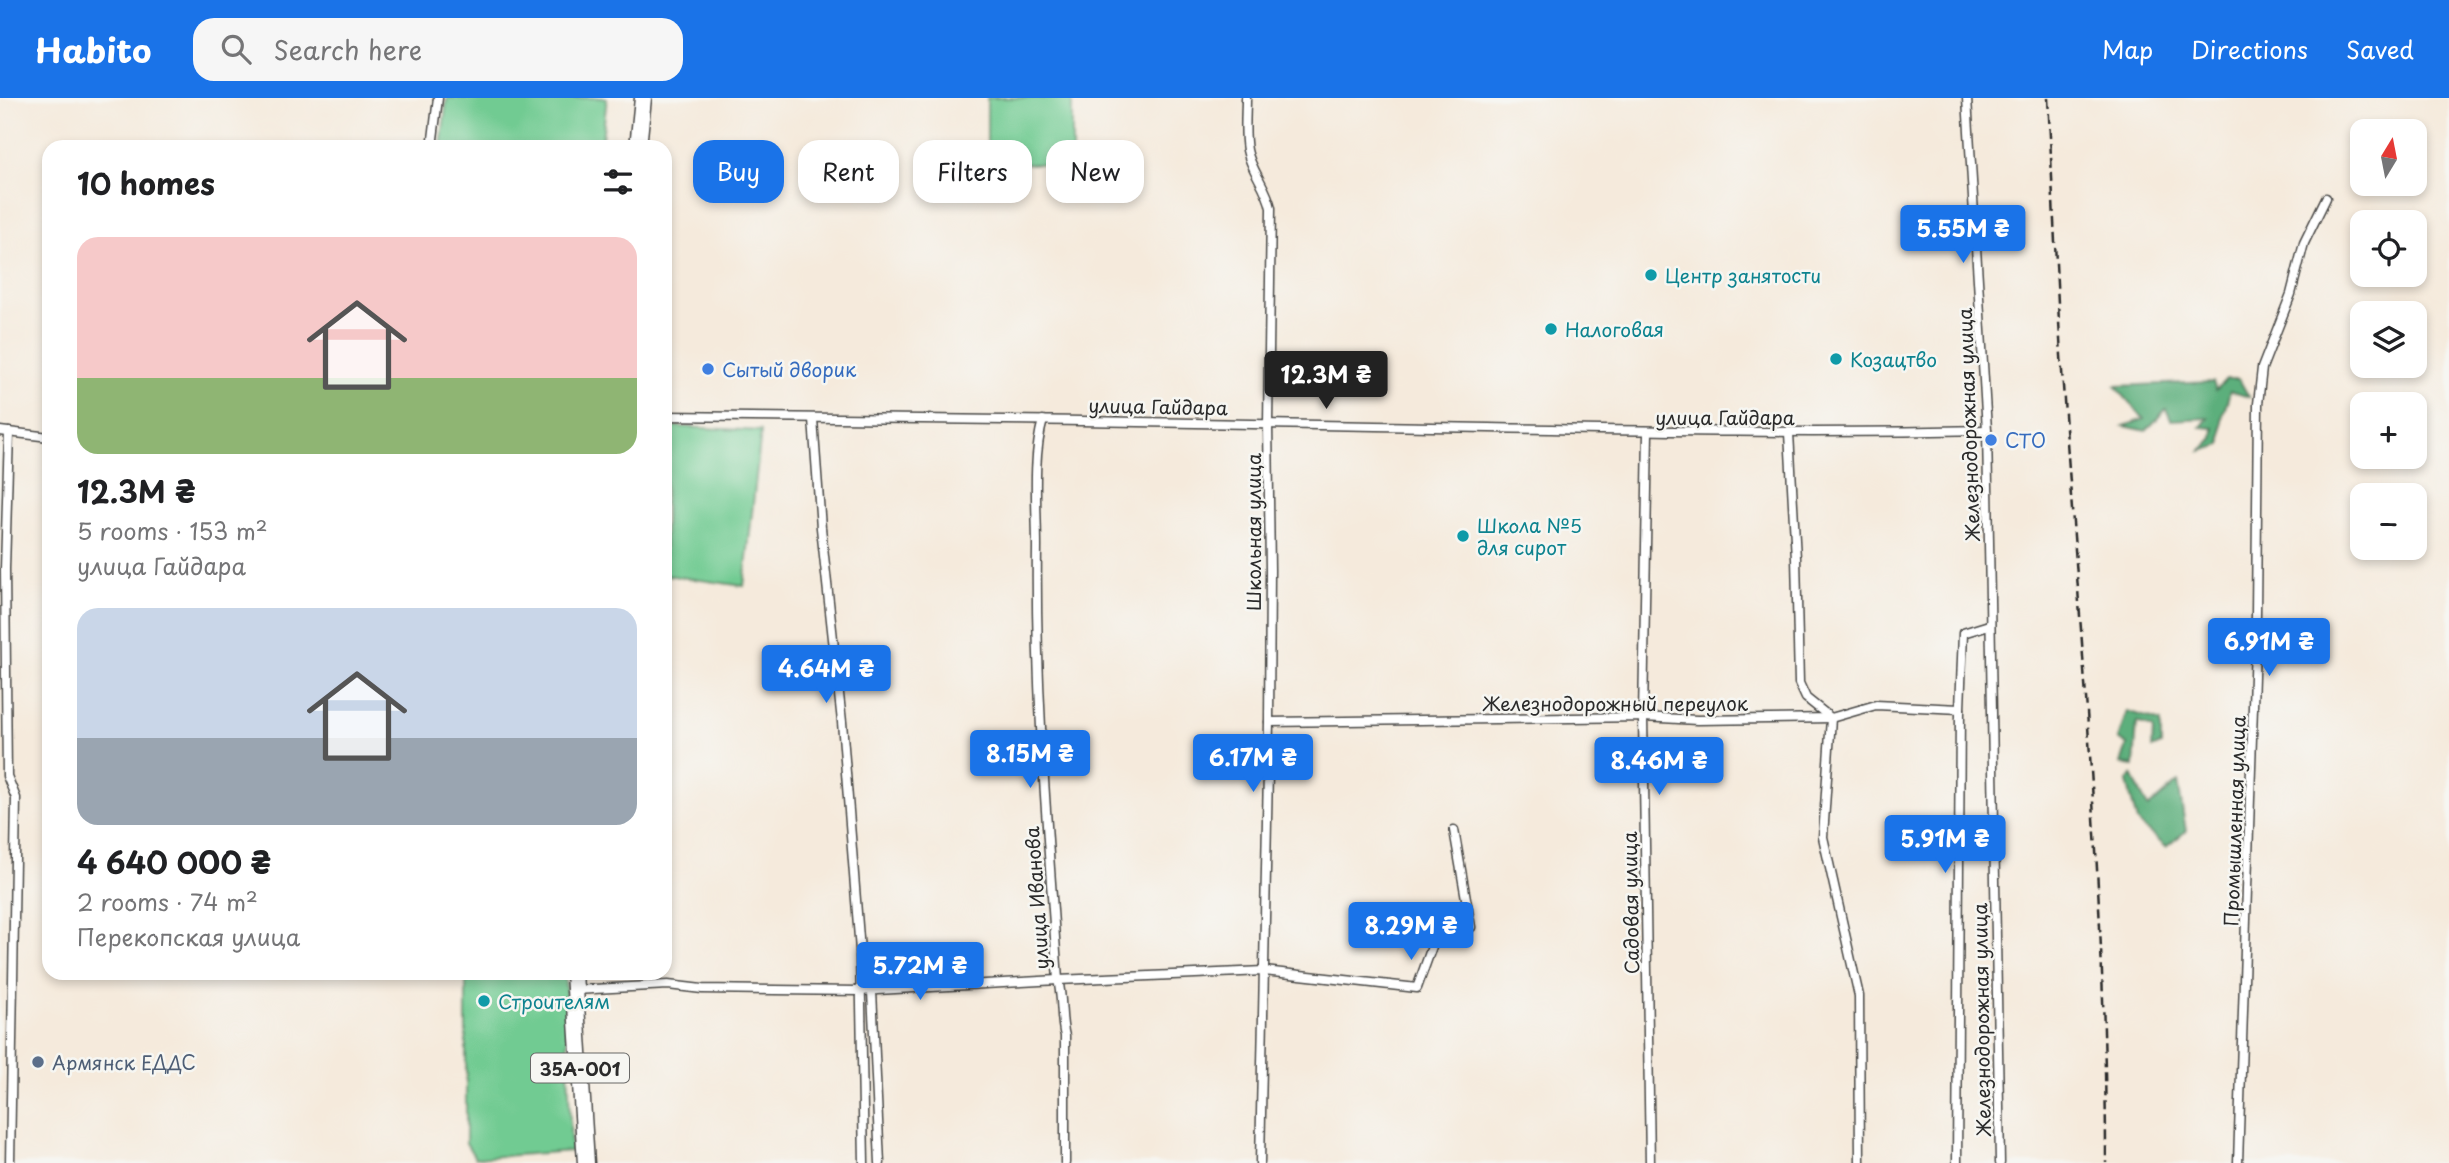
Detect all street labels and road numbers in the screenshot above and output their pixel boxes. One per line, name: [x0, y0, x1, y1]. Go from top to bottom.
street label: Железнодорожная улица: [1950, 307, 1986, 543]
street label: улица Гайдара: [1088, 391, 1228, 421]
street label: улица Гайдара: [1655, 403, 1795, 431]
street label: Школьная улица: [1239, 453, 1267, 611]
street label: Железнодорожный переулок: [1482, 689, 1749, 717]
street label: Промышленная улица: [2216, 715, 2252, 927]
street label: улица Иванова: [1017, 825, 1055, 970]
street label: Садовая улица: [1615, 831, 1645, 975]
street label: Железнодорожная улица: [1965, 903, 1997, 1137]
road number: 35А-001: [531, 1054, 629, 1083]

